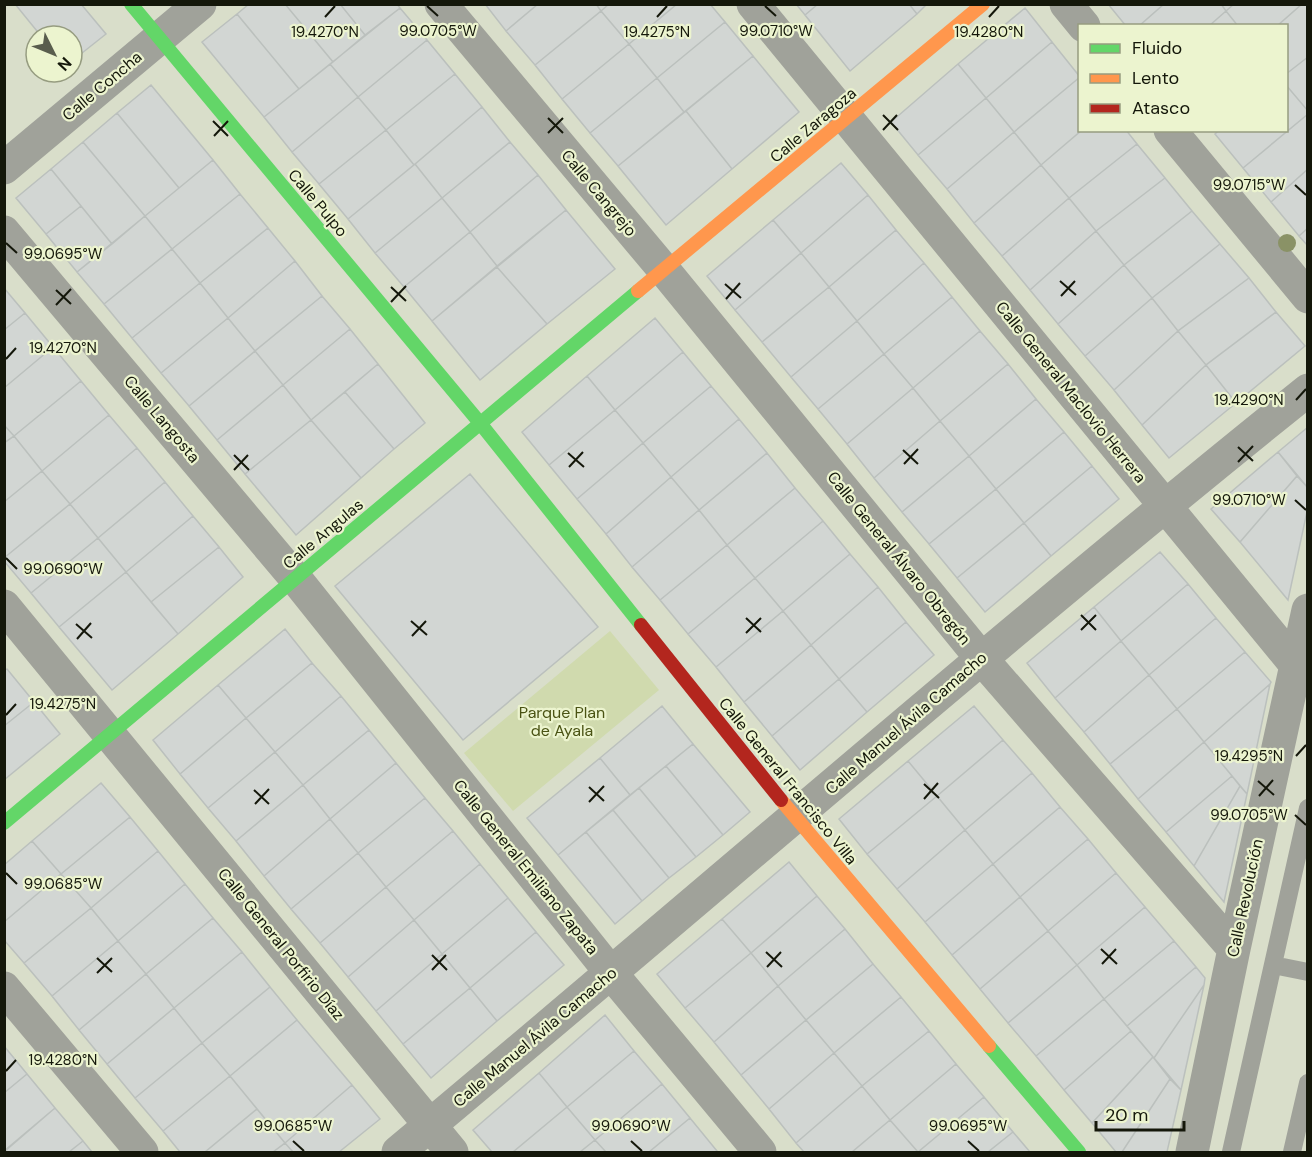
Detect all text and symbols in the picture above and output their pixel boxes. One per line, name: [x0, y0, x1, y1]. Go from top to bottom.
text: 99.0705°W: [399, 21, 477, 41]
text: 99.0710°W: [739, 21, 813, 41]
text: 19.4270°N: [291, 22, 359, 42]
text: 19.4275°N: [624, 22, 690, 42]
text: 19.4280°N: [954, 22, 1024, 42]
north arrow: [24, 24, 84, 84]
legend: [1078, 24, 1288, 132]
text: Fluido: [1132, 36, 1182, 60]
street label: Calle Concha: [58, 47, 146, 125]
text: N: [53, 52, 76, 75]
text: Lento: [1132, 66, 1179, 90]
street label: Calle Zaragoza: [765, 83, 861, 167]
text: Atasco: [1132, 96, 1190, 120]
street label: Calle Cangrejo: [557, 145, 641, 241]
street label: Calle Pulpo: [284, 165, 352, 241]
text: 99.0715°W: [1213, 175, 1286, 195]
text: 99.0695°W: [24, 244, 103, 264]
street label: Calle General Maclovio Herrera: [991, 297, 1151, 487]
text: 19.4270°N: [29, 338, 97, 358]
street label: Calle Langosta: [119, 371, 205, 467]
text: 19.4290°N: [1214, 390, 1284, 410]
street label: Calle General Álvaro Obregón: [822, 467, 976, 649]
text: 99.0710°W: [1212, 490, 1286, 510]
street label: Calle Angulas: [278, 494, 368, 574]
text: 99.0690°W: [23, 559, 103, 579]
street label: Calle Manuel Ávila Camacho: [821, 647, 991, 799]
street label: Calle General Francisco Villa: [714, 693, 862, 869]
text: 19.4275°N: [30, 694, 96, 714]
park label: Parque Plan de Ayala: [519, 702, 605, 741]
text: 19.4295°N: [1215, 746, 1283, 766]
street label: Calle General Emiliano Zapata: [449, 775, 603, 959]
text: 99.0705°W: [1210, 805, 1288, 825]
street label: Calle Revolución: [1222, 837, 1268, 959]
street label: Calle General Porfirio Díaz: [213, 864, 349, 1024]
text: 99.0685°W: [24, 874, 103, 894]
street label: Calle Manuel Ávila Camacho: [449, 962, 621, 1112]
text: 19.4280°N: [28, 1050, 98, 1070]
scale bar: [1096, 1094, 1184, 1132]
text: 20 m: [1105, 1103, 1148, 1127]
text: 99.0685°W: [254, 1116, 333, 1136]
text: 99.0690°W: [591, 1116, 671, 1136]
text: 99.0695°W: [929, 1116, 1008, 1136]

